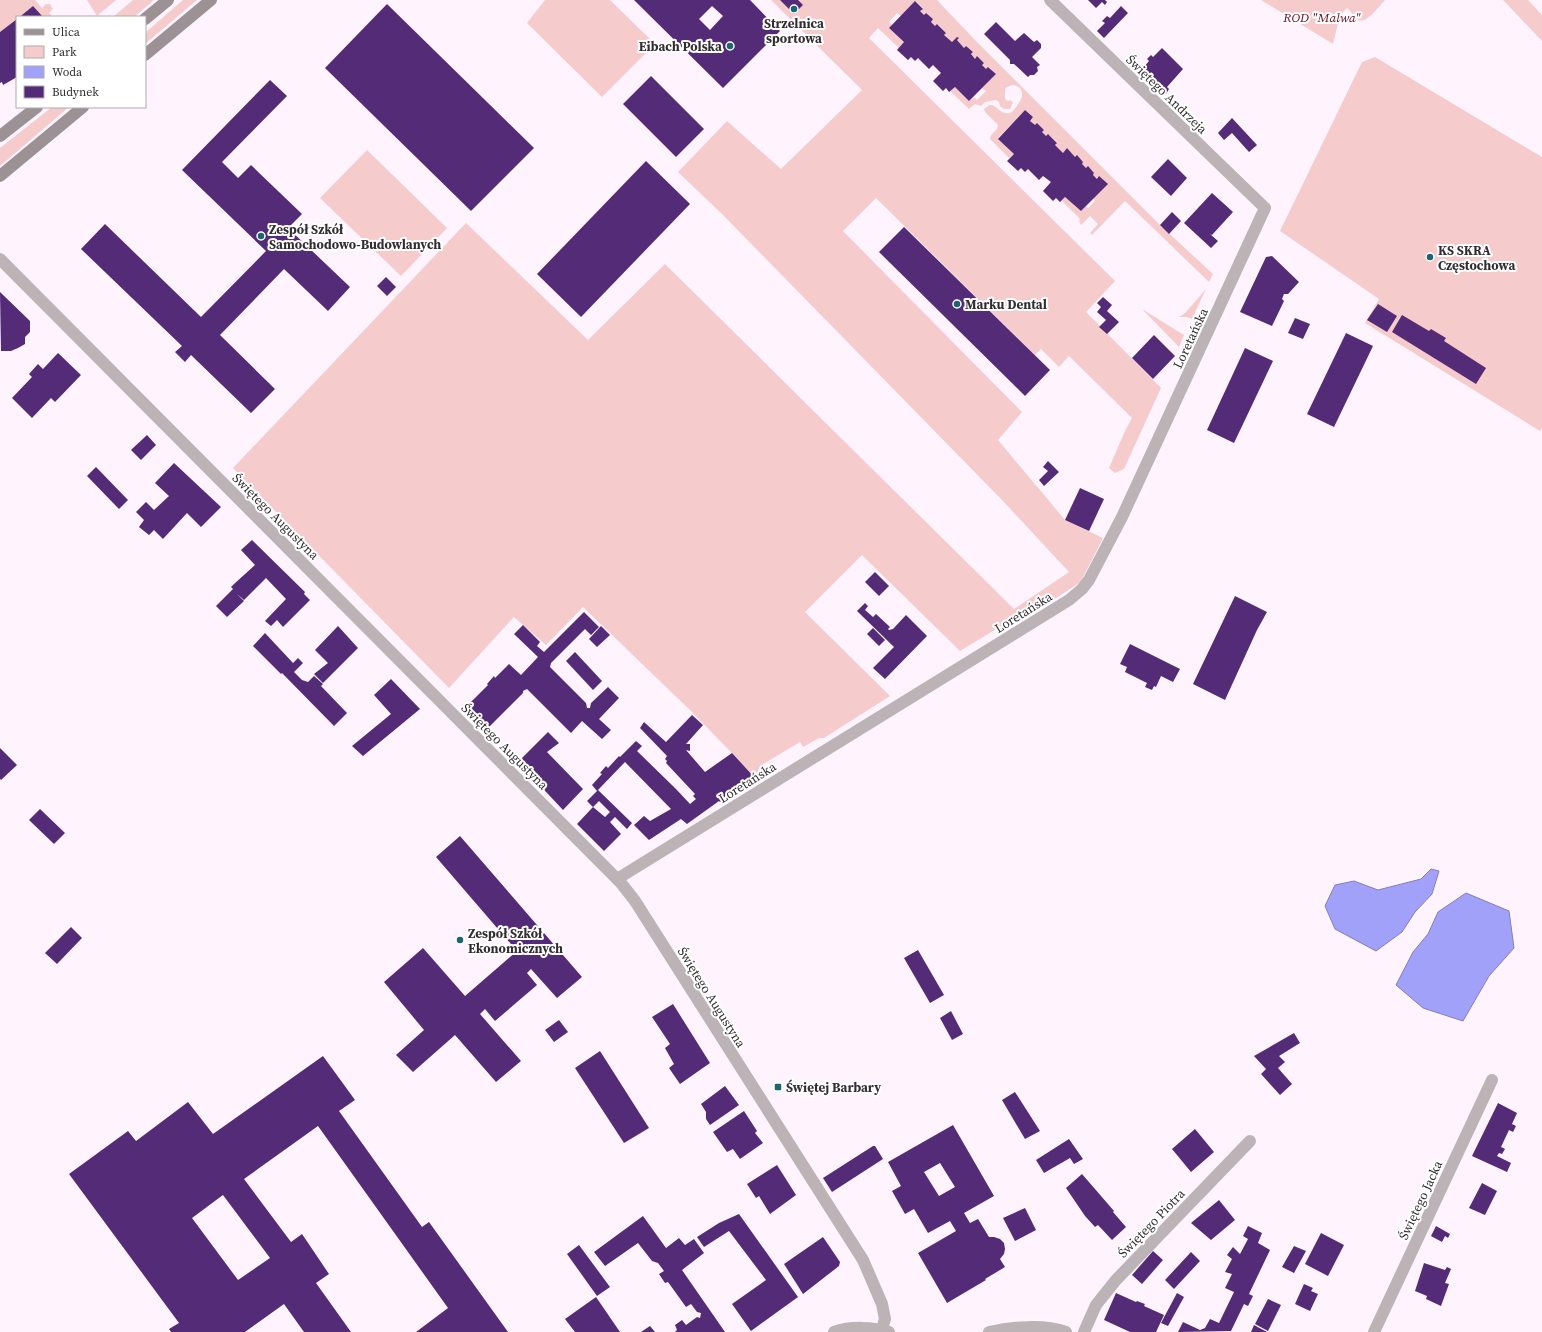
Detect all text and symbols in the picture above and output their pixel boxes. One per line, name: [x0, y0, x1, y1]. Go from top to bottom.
marker: Strzelnica sportowa: [789, 4, 799, 14]
park label: ROD "Malwa": [1282, 9, 1361, 26]
place label: Strzelnica sportowa: [764, 15, 824, 47]
legend: [16, 16, 146, 108]
text: Ulica: [52, 24, 81, 40]
place label: Eibach Polska: [639, 38, 722, 55]
marker: Eibach Polska: [725, 41, 735, 51]
text: Park: [52, 44, 77, 60]
street label: Świętego Andrzeja: [1122, 51, 1211, 138]
text: Woda: [52, 64, 83, 80]
text: Budynek: [52, 84, 99, 100]
place label: Zespół Szkół Samochodowo-Budowlanych: [269, 221, 441, 253]
marker: Zespół Szkół Samochodowo-Budowlanych: [256, 231, 266, 241]
place label: KS SKRA Częstochowa: [1438, 242, 1515, 274]
marker: KS SKRA Częstochowa: [1425, 252, 1435, 262]
place label: Marku Dental: [965, 296, 1047, 313]
marker: Marku Dental: [952, 299, 962, 309]
street label: Loretańska: [1169, 305, 1212, 371]
street label: Świętego Augustyna: [229, 469, 323, 564]
street label: Loretańska: [991, 588, 1056, 637]
street label: Świętego Augustyna: [458, 699, 552, 794]
street label: Loretańska: [715, 758, 780, 807]
place label: Zespół Szkół Ekonomicznych: [468, 925, 563, 957]
marker: Zespół Szkół Ekonomicznych: [455, 935, 465, 945]
street label: Świętego Augustyna: [674, 944, 750, 1051]
place label: Świętej Barbary: [786, 1079, 881, 1096]
marker: Świętej Barbary: [773, 1082, 783, 1092]
street label: Świętego Jacka: [1395, 1158, 1446, 1243]
street label: Świętego Piotra: [1114, 1185, 1189, 1261]

